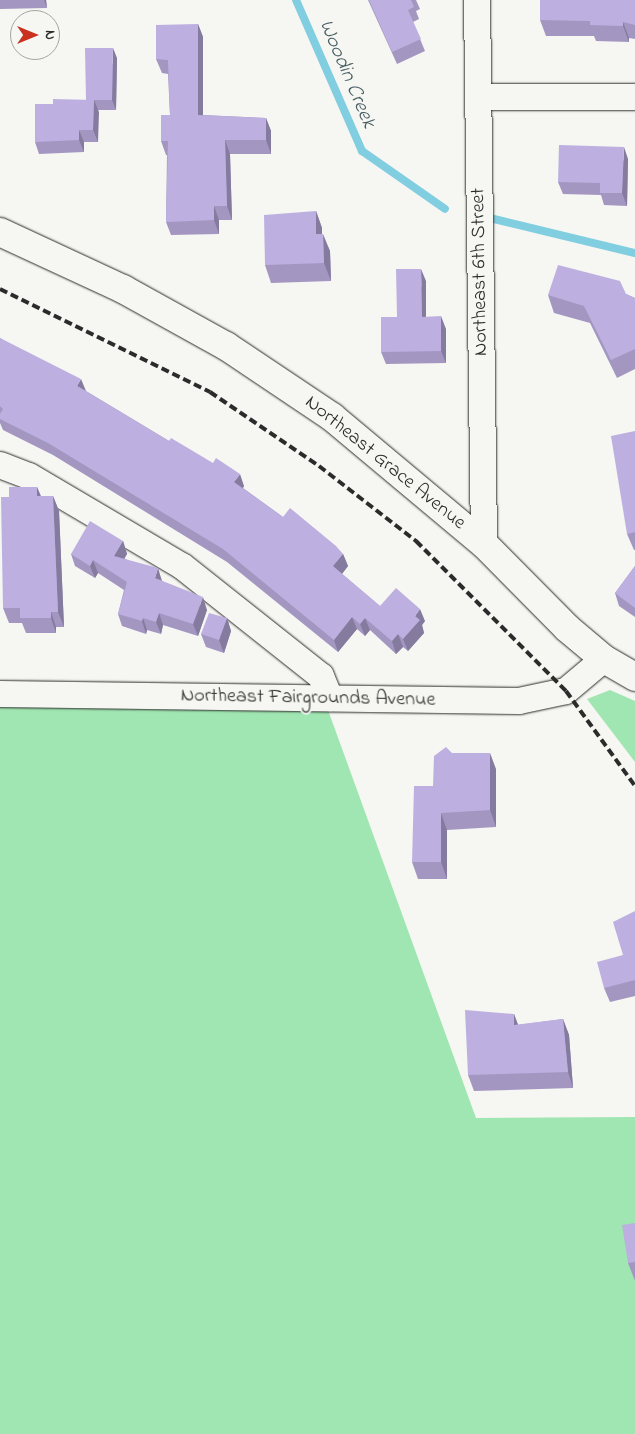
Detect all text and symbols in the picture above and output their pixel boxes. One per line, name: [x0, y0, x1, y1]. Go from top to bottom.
north arrow: [10, 10, 60, 60]
water label: Woodin Creek: [313, 16, 381, 132]
text: N: [39, 30, 60, 40]
street label: Northeast 6th Street: [467, 188, 493, 356]
street label: Northeast Grace Avenue: [300, 391, 470, 535]
street label: Northeast Fairgrounds Avenue: [181, 684, 435, 712]

